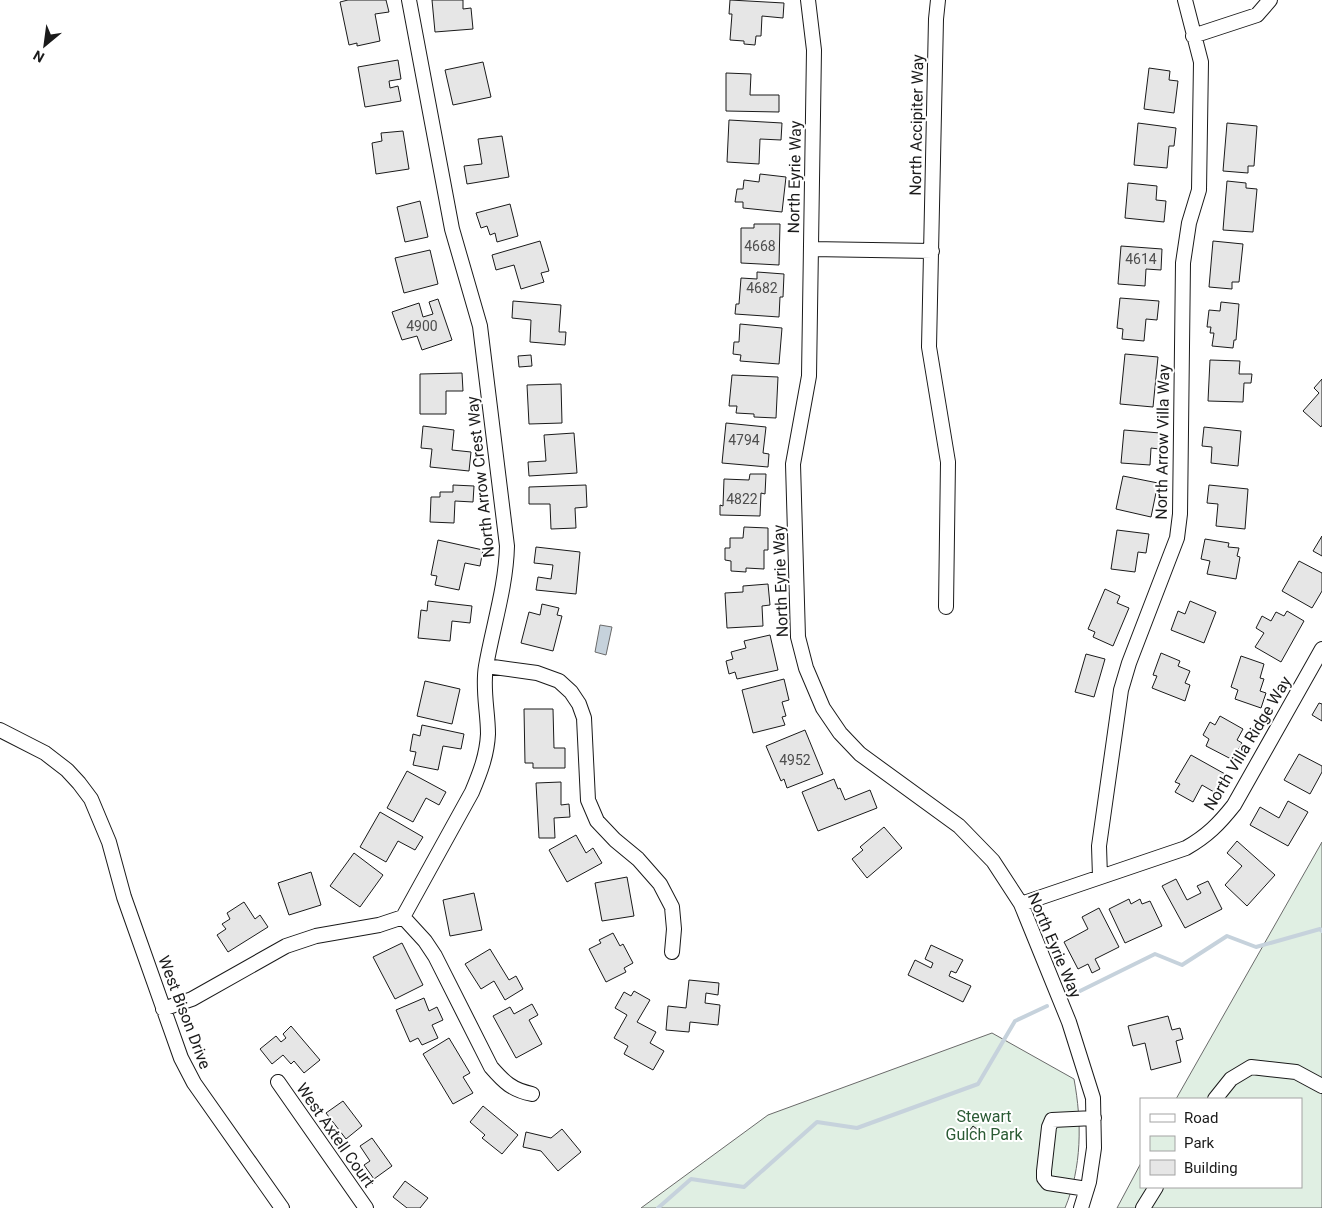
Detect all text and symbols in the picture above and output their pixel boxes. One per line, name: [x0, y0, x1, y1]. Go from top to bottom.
north arrow: [20, 20, 70, 70]
text: N: [30, 47, 47, 66]
street label: North Accipiter Way: [906, 54, 927, 196]
street label: North Eyrie Way: [784, 120, 805, 234]
house number: 4668: [744, 238, 776, 254]
house number: 4614: [1125, 251, 1157, 267]
house number: 4682: [746, 280, 778, 296]
house number: 4900: [406, 318, 438, 334]
street label: North Arrow Villa Way: [1152, 364, 1173, 520]
street label: North Arrow Crest Way: [463, 395, 498, 559]
house number: 4794: [728, 432, 760, 448]
house number: 4822: [726, 491, 758, 507]
street label: North Eyrie Way: [769, 524, 792, 638]
street label: North Villa Ridge Way: [1200, 672, 1295, 814]
house number: 4952: [779, 752, 811, 768]
street label: North Eyrie Way: [1024, 890, 1085, 1001]
street label: West Bison Drive: [154, 953, 215, 1072]
street label: West Axtell Court: [292, 1079, 379, 1191]
legend: [1140, 1098, 1302, 1188]
park label: Stewart Gulch Park: [945, 1107, 1023, 1144]
text: Road: [1184, 1109, 1218, 1127]
text: Park: [1184, 1134, 1215, 1152]
text: Building: [1184, 1159, 1238, 1177]

